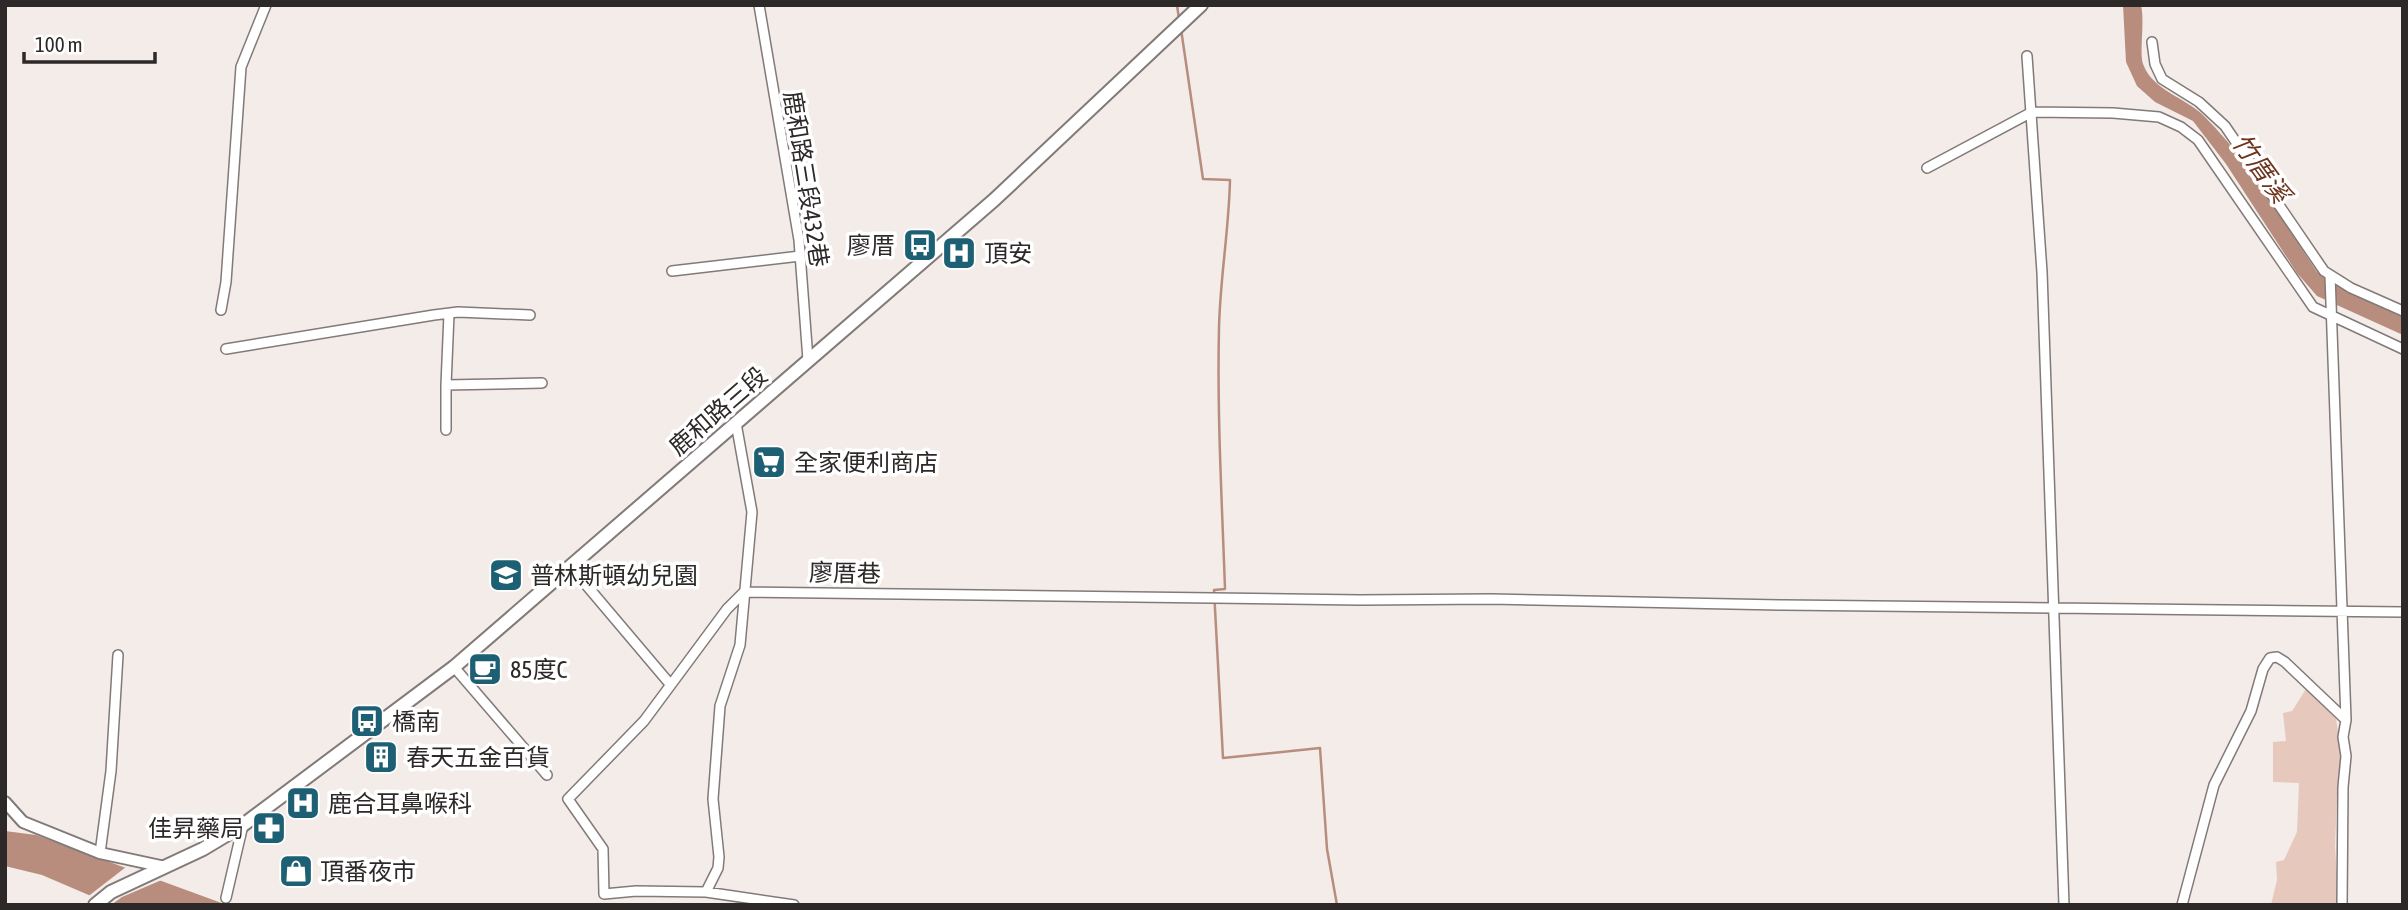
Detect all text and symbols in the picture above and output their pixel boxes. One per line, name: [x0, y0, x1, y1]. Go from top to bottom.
scale bar: [24, 21, 156, 65]
text: 100 m: [35, 32, 83, 56]
street label: 鹿和路三段432巷: [779, 89, 833, 269]
water label: 竹厝溪: [2226, 128, 2298, 212]
bus stop icon: 廖厝: [901, 226, 939, 264]
place label: 廖厝: [847, 232, 895, 259]
hospital icon: 頂安: [940, 234, 978, 272]
place label: 頂安: [984, 240, 1032, 267]
street label: 鹿和路三段: [664, 361, 772, 461]
supermarket icon: 全家便利商店: [750, 443, 788, 481]
place label: 全家便利商店: [794, 449, 938, 476]
school or university icon: 普林斯頓幼兒園: [487, 556, 525, 594]
street label: 廖厝巷: [809, 559, 881, 587]
place label: 普林斯頓幼兒園: [530, 562, 698, 589]
cafe icon: 85度C: [466, 650, 504, 688]
place label: 85度C: [510, 656, 568, 683]
bus stop icon: 橋南: [348, 702, 386, 740]
place label: 橋南: [392, 708, 440, 735]
building icon: 春天五金百貨: [362, 738, 400, 776]
place label: 春天五金百貨: [406, 744, 550, 771]
hospital icon: 鹿合耳鼻喉科: [284, 784, 322, 822]
place label: 鹿合耳鼻喉科: [328, 790, 472, 817]
pharmacy icon: 佳昇藥局: [250, 809, 288, 847]
place label: 佳昇藥局: [148, 815, 244, 842]
shop icon: 頂番夜市: [277, 852, 315, 890]
place label: 頂番夜市: [320, 858, 416, 885]

